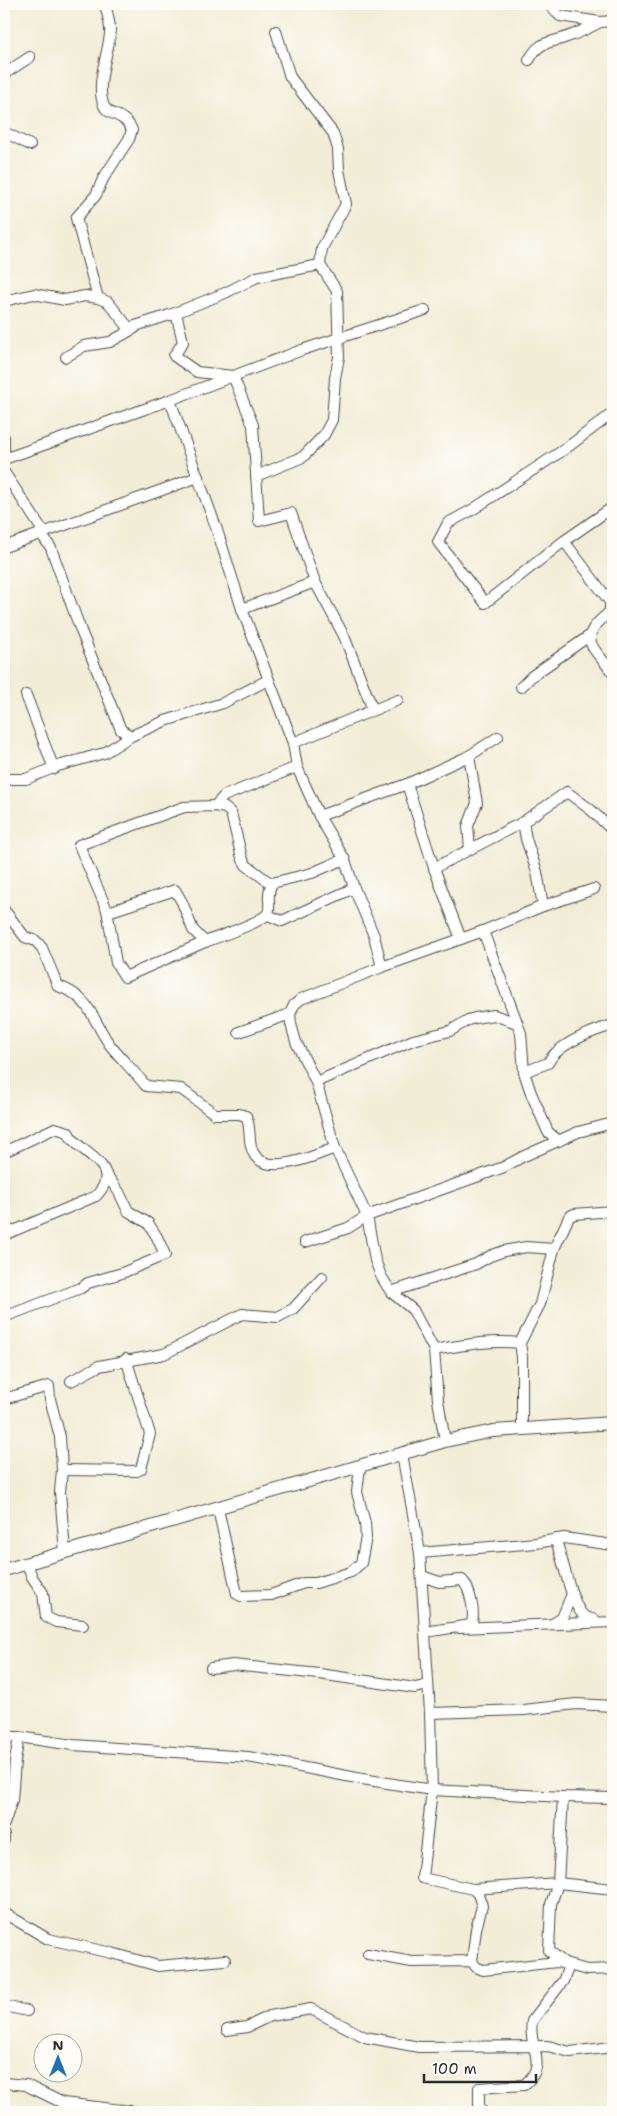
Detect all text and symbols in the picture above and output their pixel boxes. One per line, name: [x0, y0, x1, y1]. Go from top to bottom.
north arrow: [32, 2034, 82, 2084]
text: N: [52, 2036, 64, 2054]
scale bar: [424, 2051, 537, 2083]
text: 100 m: [432, 2059, 477, 2079]

